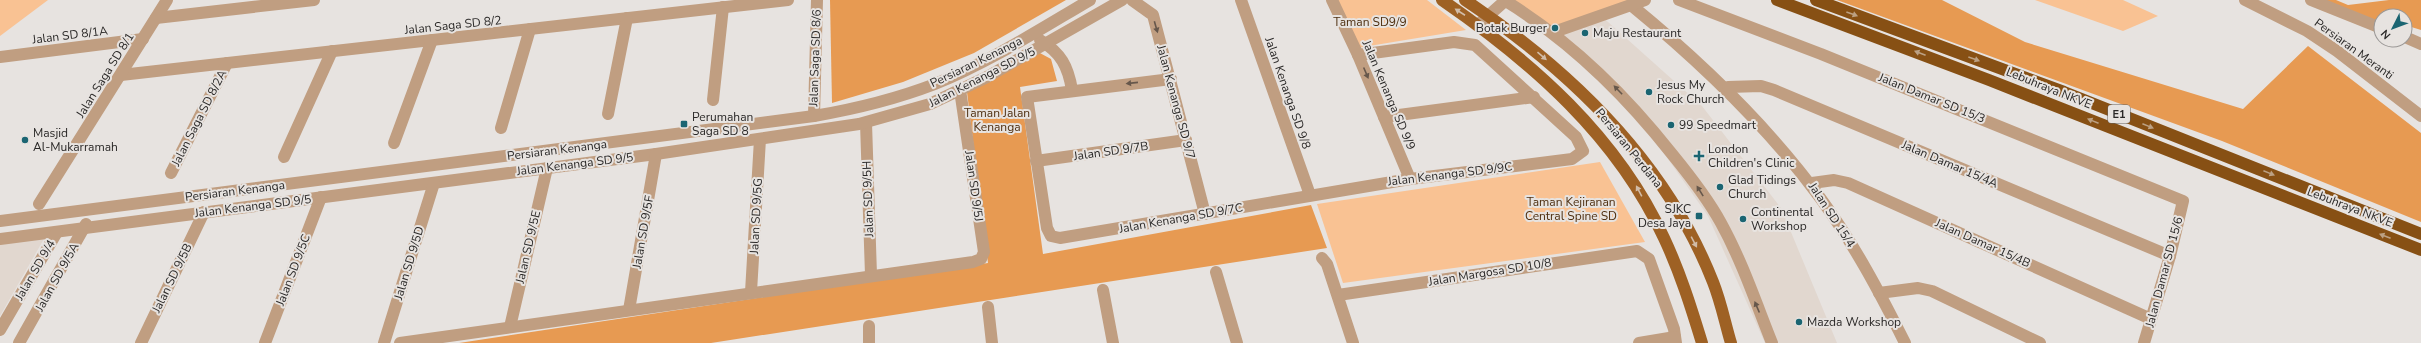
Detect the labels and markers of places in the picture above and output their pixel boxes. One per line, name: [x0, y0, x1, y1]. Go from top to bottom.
place label: Botak Burger: [1476, 20, 1548, 36]
marker: Botak Burger: [1550, 23, 1560, 33]
place label: Maju Restaurant: [1593, 25, 1682, 41]
marker: Maju Restaurant: [1580, 28, 1590, 38]
place label: Jesus My Rock Church: [1656, 77, 1724, 107]
marker: Jesus My Rock Church: [1644, 87, 1654, 97]
place label: Perumahan Saga SD 8: [692, 109, 753, 139]
place label: 99 Speedmart: [1679, 117, 1757, 133]
marker: Perumahan Saga SD 8: [679, 119, 689, 129]
marker: 99 Speedmart: [1666, 120, 1676, 130]
place label: Masjid Al-Mukarramah: [33, 125, 118, 155]
marker: Masjid Al-Mukarramah: [20, 135, 30, 145]
place label: London Children's Clinic: [1708, 141, 1795, 171]
marker: London Children's Clinic: [1693, 150, 1705, 162]
place label: Glad Tidings Church: [1728, 172, 1796, 202]
marker: Glad Tidings Church: [1715, 182, 1725, 192]
place label: SJKC Desa Jaya: [1638, 201, 1691, 231]
place label: Continental Workshop: [1751, 204, 1814, 234]
marker: SJKC Desa Jaya: [1694, 211, 1704, 221]
marker: Continental Workshop: [1738, 214, 1748, 224]
place label: Mazda Workshop: [1807, 314, 1901, 330]
marker: Mazda Workshop: [1794, 317, 1804, 327]

